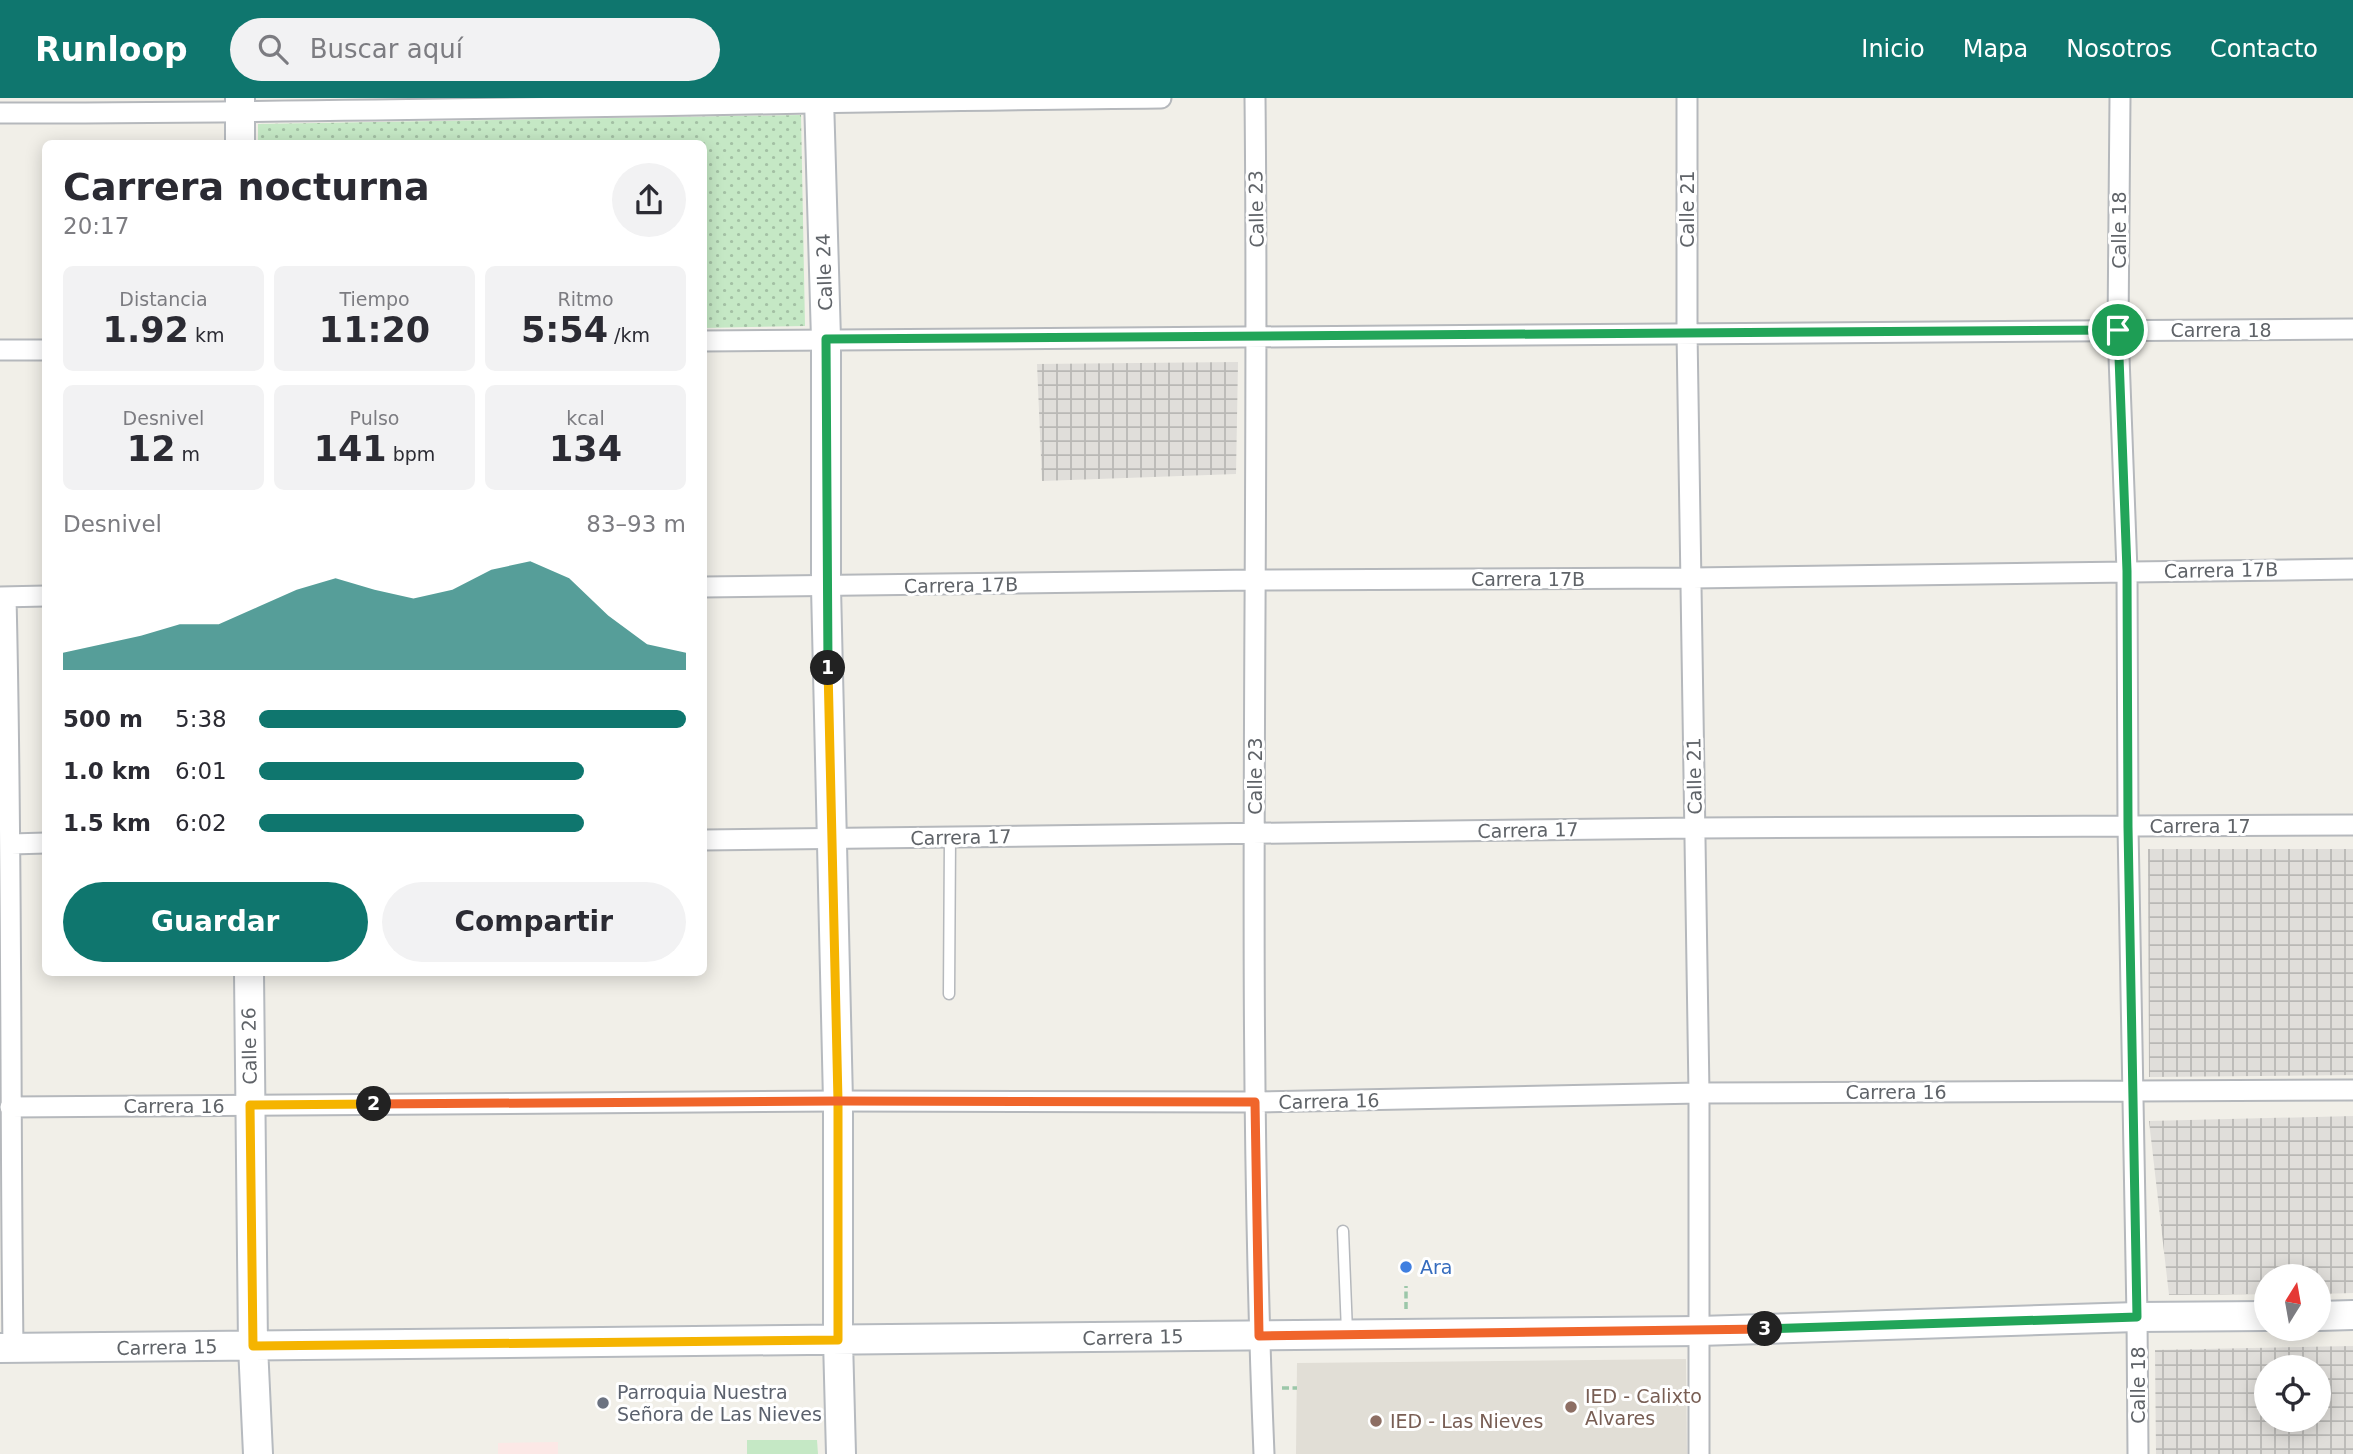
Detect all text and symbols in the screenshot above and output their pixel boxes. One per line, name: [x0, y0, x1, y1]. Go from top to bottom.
search box: [230, 18, 720, 81]
text: Runloop: [35, 30, 188, 69]
icon: search: [254, 30, 292, 68]
text: Buscar aquí: [310, 34, 463, 64]
text: Inicio: [1861, 35, 1925, 63]
text: Mapa: [1963, 35, 2028, 63]
text: Nosotros: [2066, 35, 2172, 63]
text: Contacto: [2210, 35, 2318, 63]
button: share: [612, 163, 686, 237]
text: Carrera nocturna: [63, 165, 430, 209]
street label: Calle 23: [1244, 170, 1268, 248]
street label: Calle 21: [1676, 170, 1698, 248]
street label: Calle 18: [2108, 191, 2130, 269]
text: 20:17: [63, 213, 129, 239]
street label: Calle 24: [812, 233, 836, 311]
text: Distancia: [119, 288, 208, 310]
text: Tiempo: [339, 288, 410, 310]
text: Ritmo: [557, 288, 614, 310]
pin: [2088, 300, 2148, 360]
text: 1.92: [103, 310, 189, 350]
text: 11:20: [319, 310, 430, 350]
text: 5:54: [521, 310, 608, 350]
icon: arrive: [2099, 311, 2137, 349]
street label: Carrera 18: [2170, 319, 2272, 341]
text: km: [189, 324, 224, 346]
text: /km: [608, 324, 650, 346]
text: Desnivel: [123, 407, 204, 429]
text: Pulso: [350, 407, 399, 429]
text: kcal: [566, 407, 605, 429]
text: 12: [127, 429, 176, 469]
text: 141: [314, 429, 387, 469]
text: 134: [549, 429, 622, 469]
text: m: [176, 443, 200, 465]
text: bpm: [387, 443, 435, 465]
text: Desnivel: [63, 511, 162, 537]
text: 83–93 m: [586, 511, 686, 537]
street label: Carrera 17B: [2164, 558, 2278, 582]
street label: Carrera 17B: [1471, 568, 1585, 590]
street label: Carrera 17B: [904, 573, 1018, 597]
pin: 1: [810, 650, 846, 686]
text: 1: [821, 656, 834, 678]
text: 500 m: [63, 706, 143, 732]
text: 5:38: [175, 706, 227, 732]
street label: Calle 23: [1244, 737, 1266, 815]
street label: Calle 21: [1682, 737, 1706, 815]
text: 1.0 km: [63, 758, 151, 784]
text: 6:01: [175, 758, 227, 784]
text: 1.5 km: [63, 810, 151, 836]
text: 6:02: [175, 810, 227, 836]
street label: Carrera 17: [2149, 815, 2251, 837]
street label: Carrera 17: [1477, 818, 1579, 842]
street label: Carrera 17: [910, 825, 1012, 849]
button: Guardar: [63, 882, 368, 962]
button: Compartir: [382, 882, 686, 962]
street label: Calle 26: [237, 1007, 261, 1085]
street label: Carrera 16: [1845, 1081, 1947, 1103]
pin: 2: [356, 1086, 392, 1122]
street label: Carrera 16: [1278, 1089, 1380, 1113]
text: 2: [367, 1092, 380, 1114]
street label: Carrera 16: [123, 1095, 225, 1117]
place label: Ara: [1420, 1256, 1452, 1278]
marker: Ara: [1398, 1259, 1414, 1275]
north arrow: [2254, 1264, 2331, 1340]
map controls: [2254, 1264, 2331, 1432]
pin: 3: [1748, 1312, 1782, 1346]
text: 3: [1758, 1317, 1771, 1339]
street label: Carrera 15: [1082, 1325, 1184, 1349]
street label: Carrera 15: [116, 1335, 218, 1359]
street label: Calle 18: [2127, 1346, 2149, 1424]
button: locate: [2254, 1355, 2331, 1432]
place label: Parroquia Nuestra Señora de Las Nieves: [617, 1381, 822, 1425]
place label: IED - Calixto Alvares: [1585, 1385, 1702, 1429]
marker: Parroquia Nuestra Señora de Las Nieves: [595, 1395, 611, 1411]
marker: IED - Calixto Alvares: [1563, 1399, 1579, 1415]
place label: IED - Las Nieves: [1390, 1410, 1543, 1432]
marker: IED - Las Nieves: [1368, 1413, 1384, 1429]

